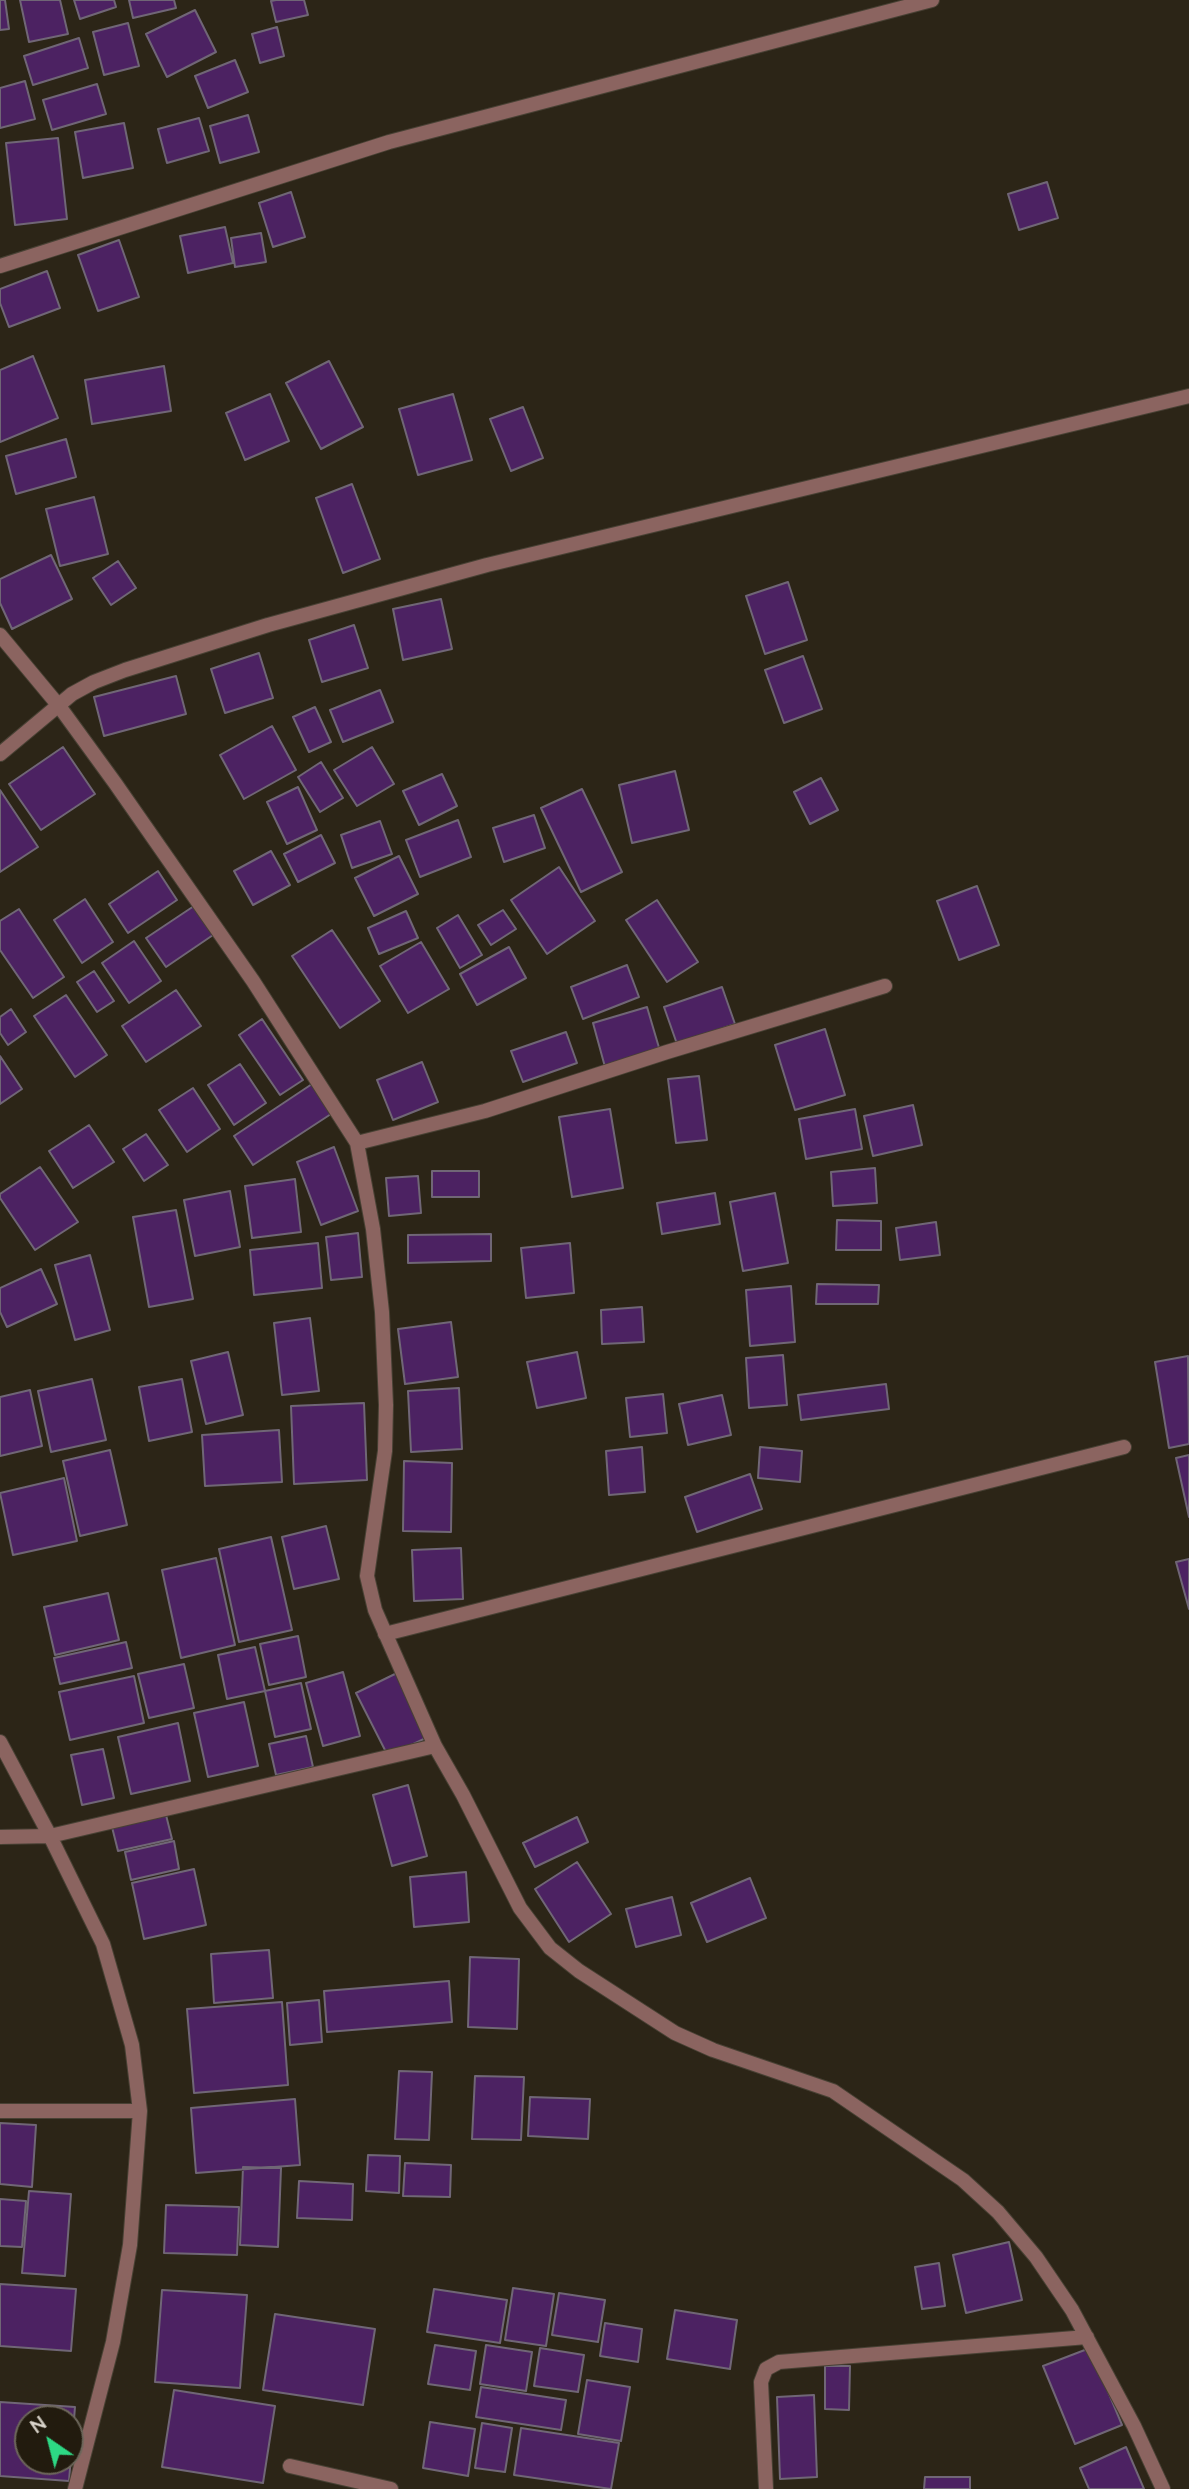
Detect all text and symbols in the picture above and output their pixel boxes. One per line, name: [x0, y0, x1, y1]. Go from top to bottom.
north arrow: [14, 2405, 84, 2475]
text: N: [25, 2410, 51, 2438]

